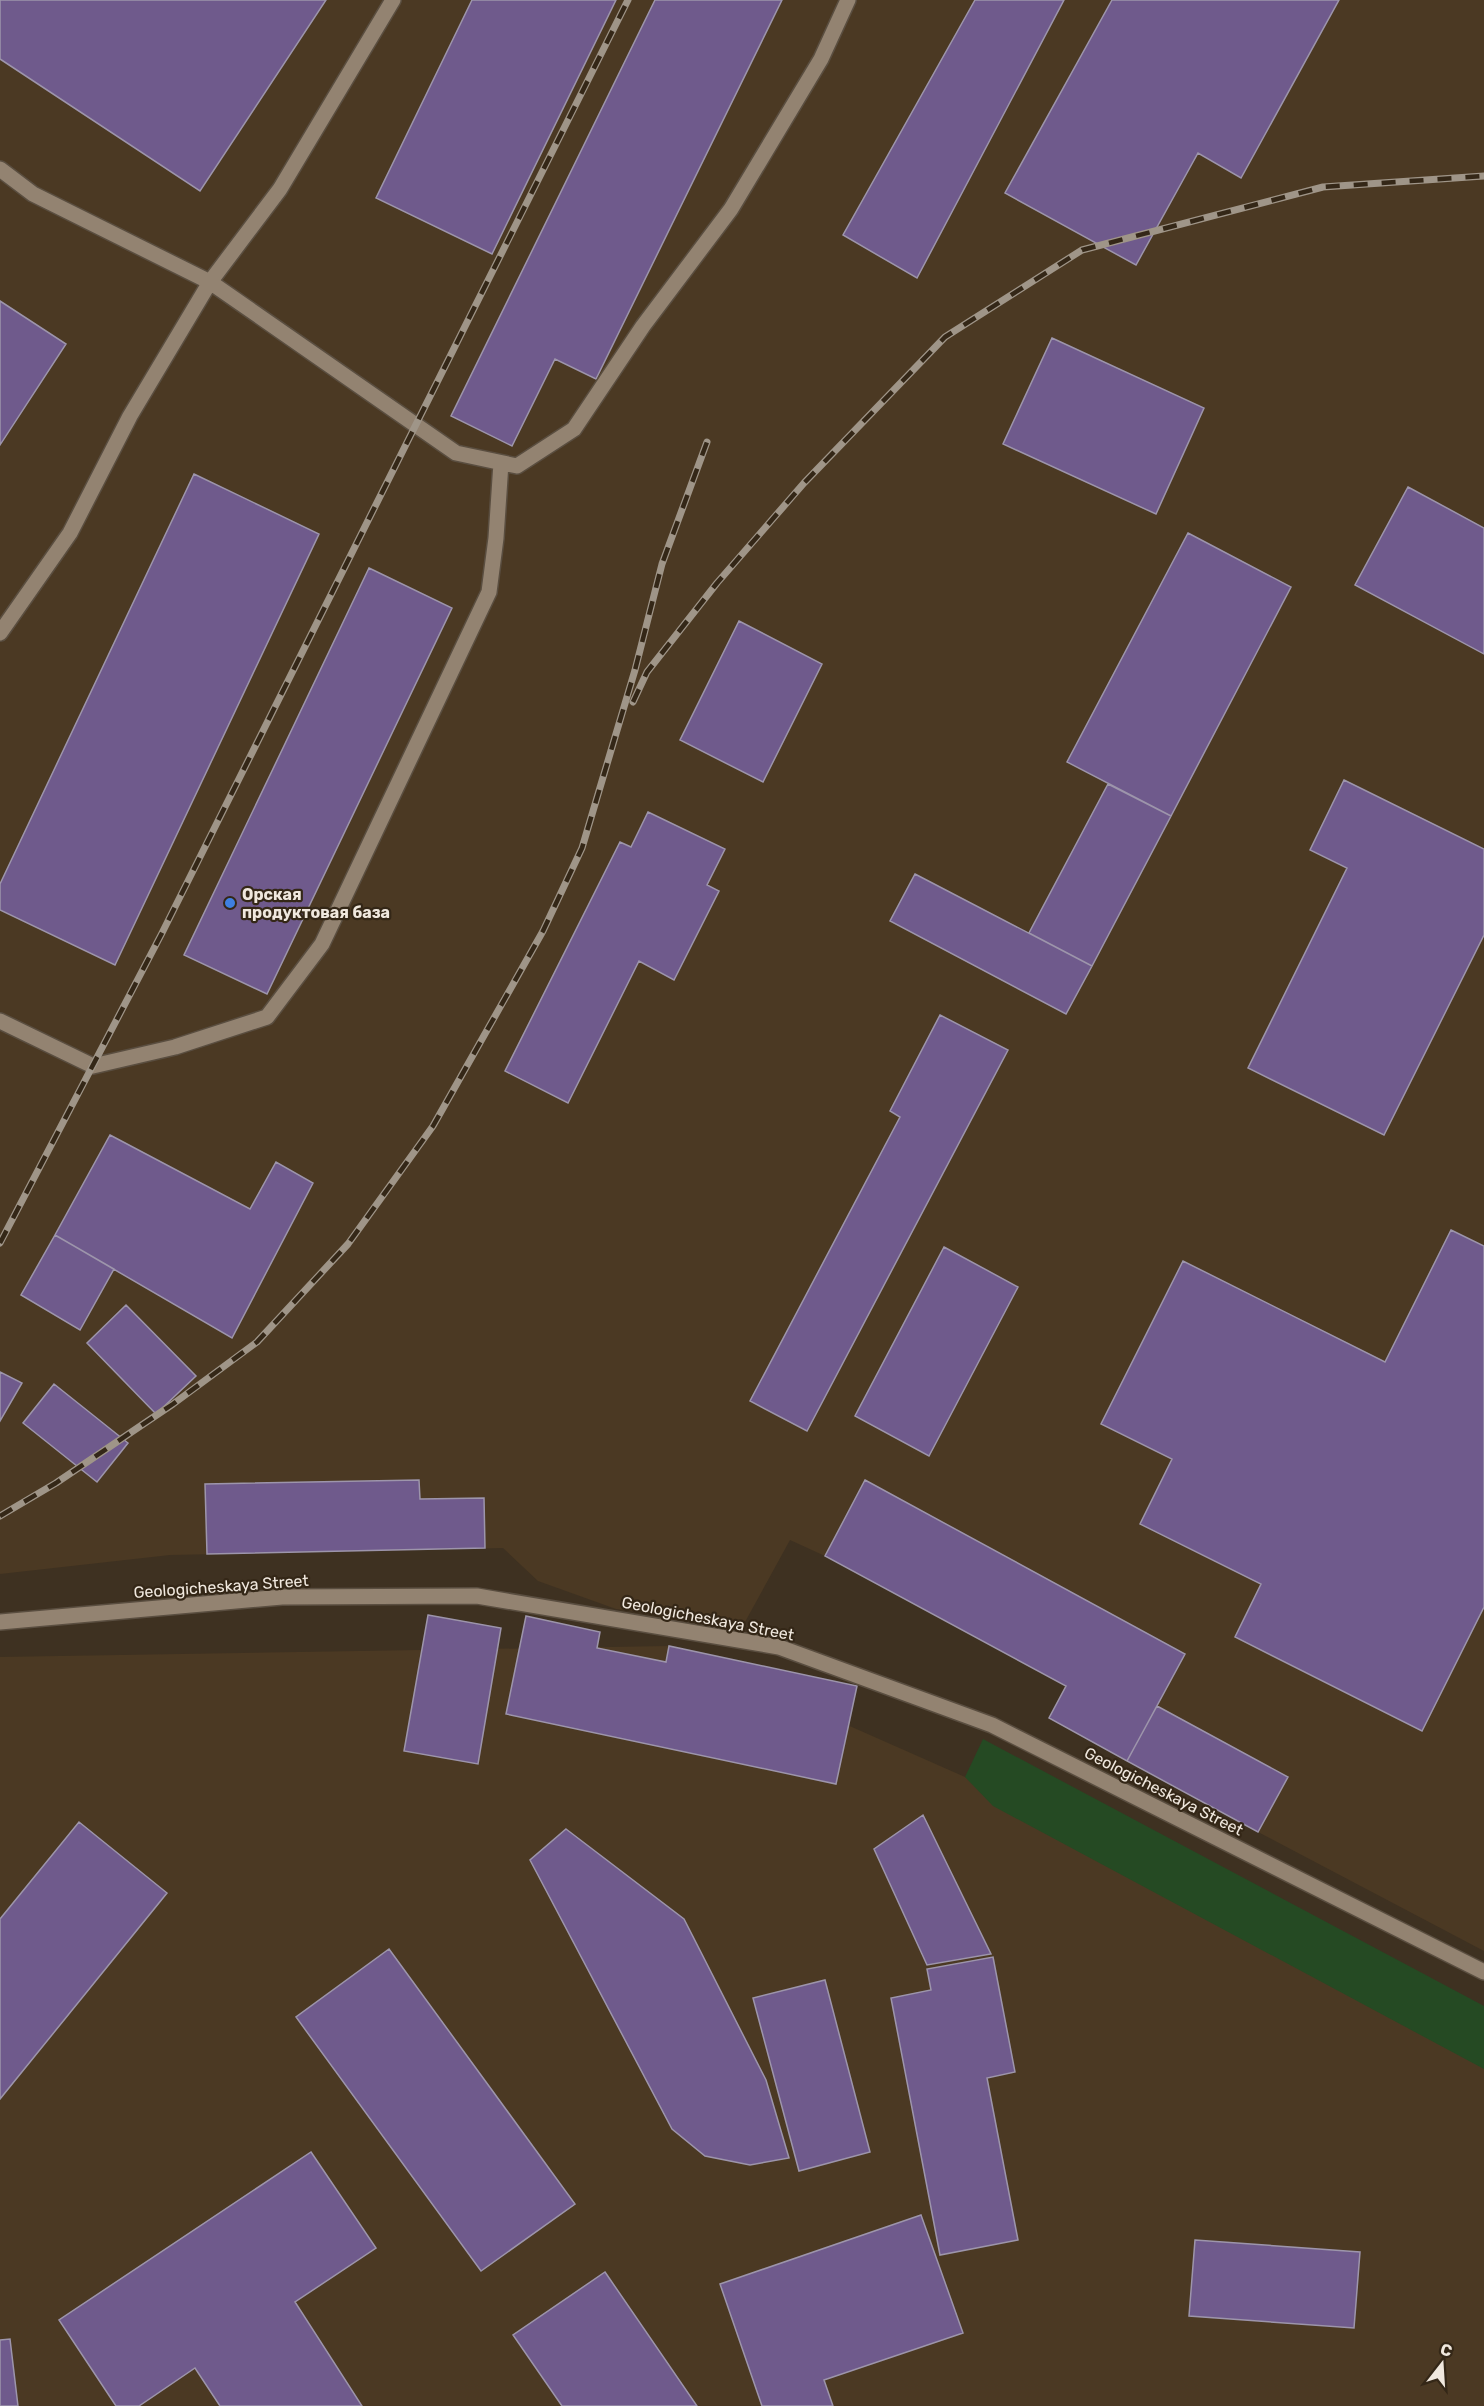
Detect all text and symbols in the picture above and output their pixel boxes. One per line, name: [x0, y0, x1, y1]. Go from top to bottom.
place label: Орская продуктовая база: [242, 885, 390, 922]
marker: Орская продуктовая база: [223, 896, 237, 910]
street label: Geologicheskaya Street: [133, 1571, 309, 1602]
street label: Geologicheskaya Street: [620, 1592, 796, 1645]
street label: Geologicheskaya Street: [1081, 1743, 1246, 1840]
north arrow: [1412, 2334, 1472, 2394]
text: С: [1438, 2339, 1454, 2361]

